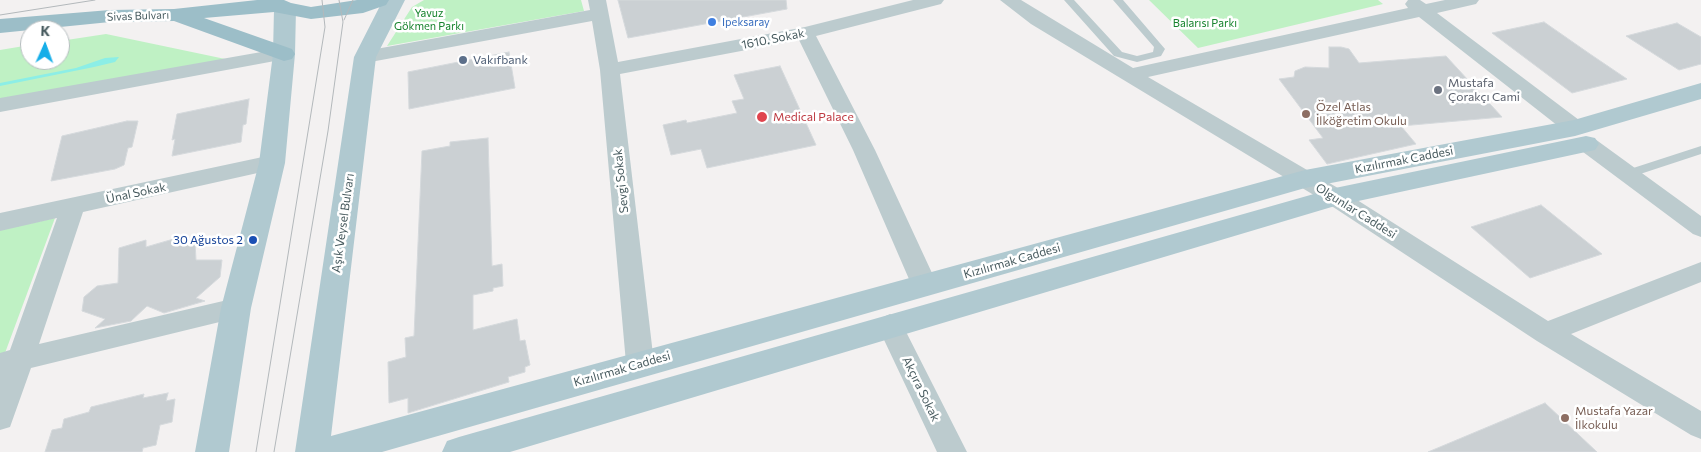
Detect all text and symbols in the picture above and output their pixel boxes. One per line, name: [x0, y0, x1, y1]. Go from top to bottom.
park label: Yavuz Gökmen Parkı: [394, 6, 464, 32]
street label: Sivas Bulvarı: [107, 8, 169, 24]
place label: Ipeksaray: [722, 15, 770, 29]
marker: Ipeksaray: [706, 16, 718, 28]
park label: Balarısı Parkı: [1173, 16, 1237, 30]
north arrow: [20, 20, 70, 70]
text: K: [40, 22, 51, 39]
street label: 1610. Sokak: [740, 26, 806, 52]
place label: Vakıfbank: [473, 53, 528, 67]
marker: Vakıfbank: [457, 54, 469, 66]
place label: Mustafa Çorakçı Cami: [1448, 76, 1520, 104]
marker: Mustafa Çorakçı Cami: [1432, 84, 1444, 96]
place label: Özel Atlas İlköğretim Okulu: [1316, 100, 1407, 128]
marker: Özel Atlas İlköğretim Okulu: [1300, 108, 1312, 120]
marker: Medical Palace: [755, 110, 769, 124]
place label: Medical Palace: [773, 110, 854, 124]
street label: Kızılırmak Caddesi: [1354, 143, 1454, 177]
street label: Sevgi Sokak: [610, 148, 632, 214]
street label: Aşık Veysel Bulvarı: [329, 172, 357, 274]
street label: Ünal Sokak: [105, 180, 167, 206]
street label: Olgunlar Caddesi: [1313, 180, 1399, 242]
place label: 30 Ağustos 2: [173, 233, 243, 247]
marker: 30 Ağustos 2: [247, 234, 259, 246]
street label: Kızılırmak Caddesi: [962, 240, 1062, 282]
street label: Kızılırmak Caddesi: [572, 348, 672, 390]
street label: Akçıra Sokak: [899, 354, 943, 424]
place label: Mustafa Yazar İlkokulu: [1575, 404, 1653, 432]
marker: Mustafa Yazar İlkokulu: [1559, 412, 1571, 424]

